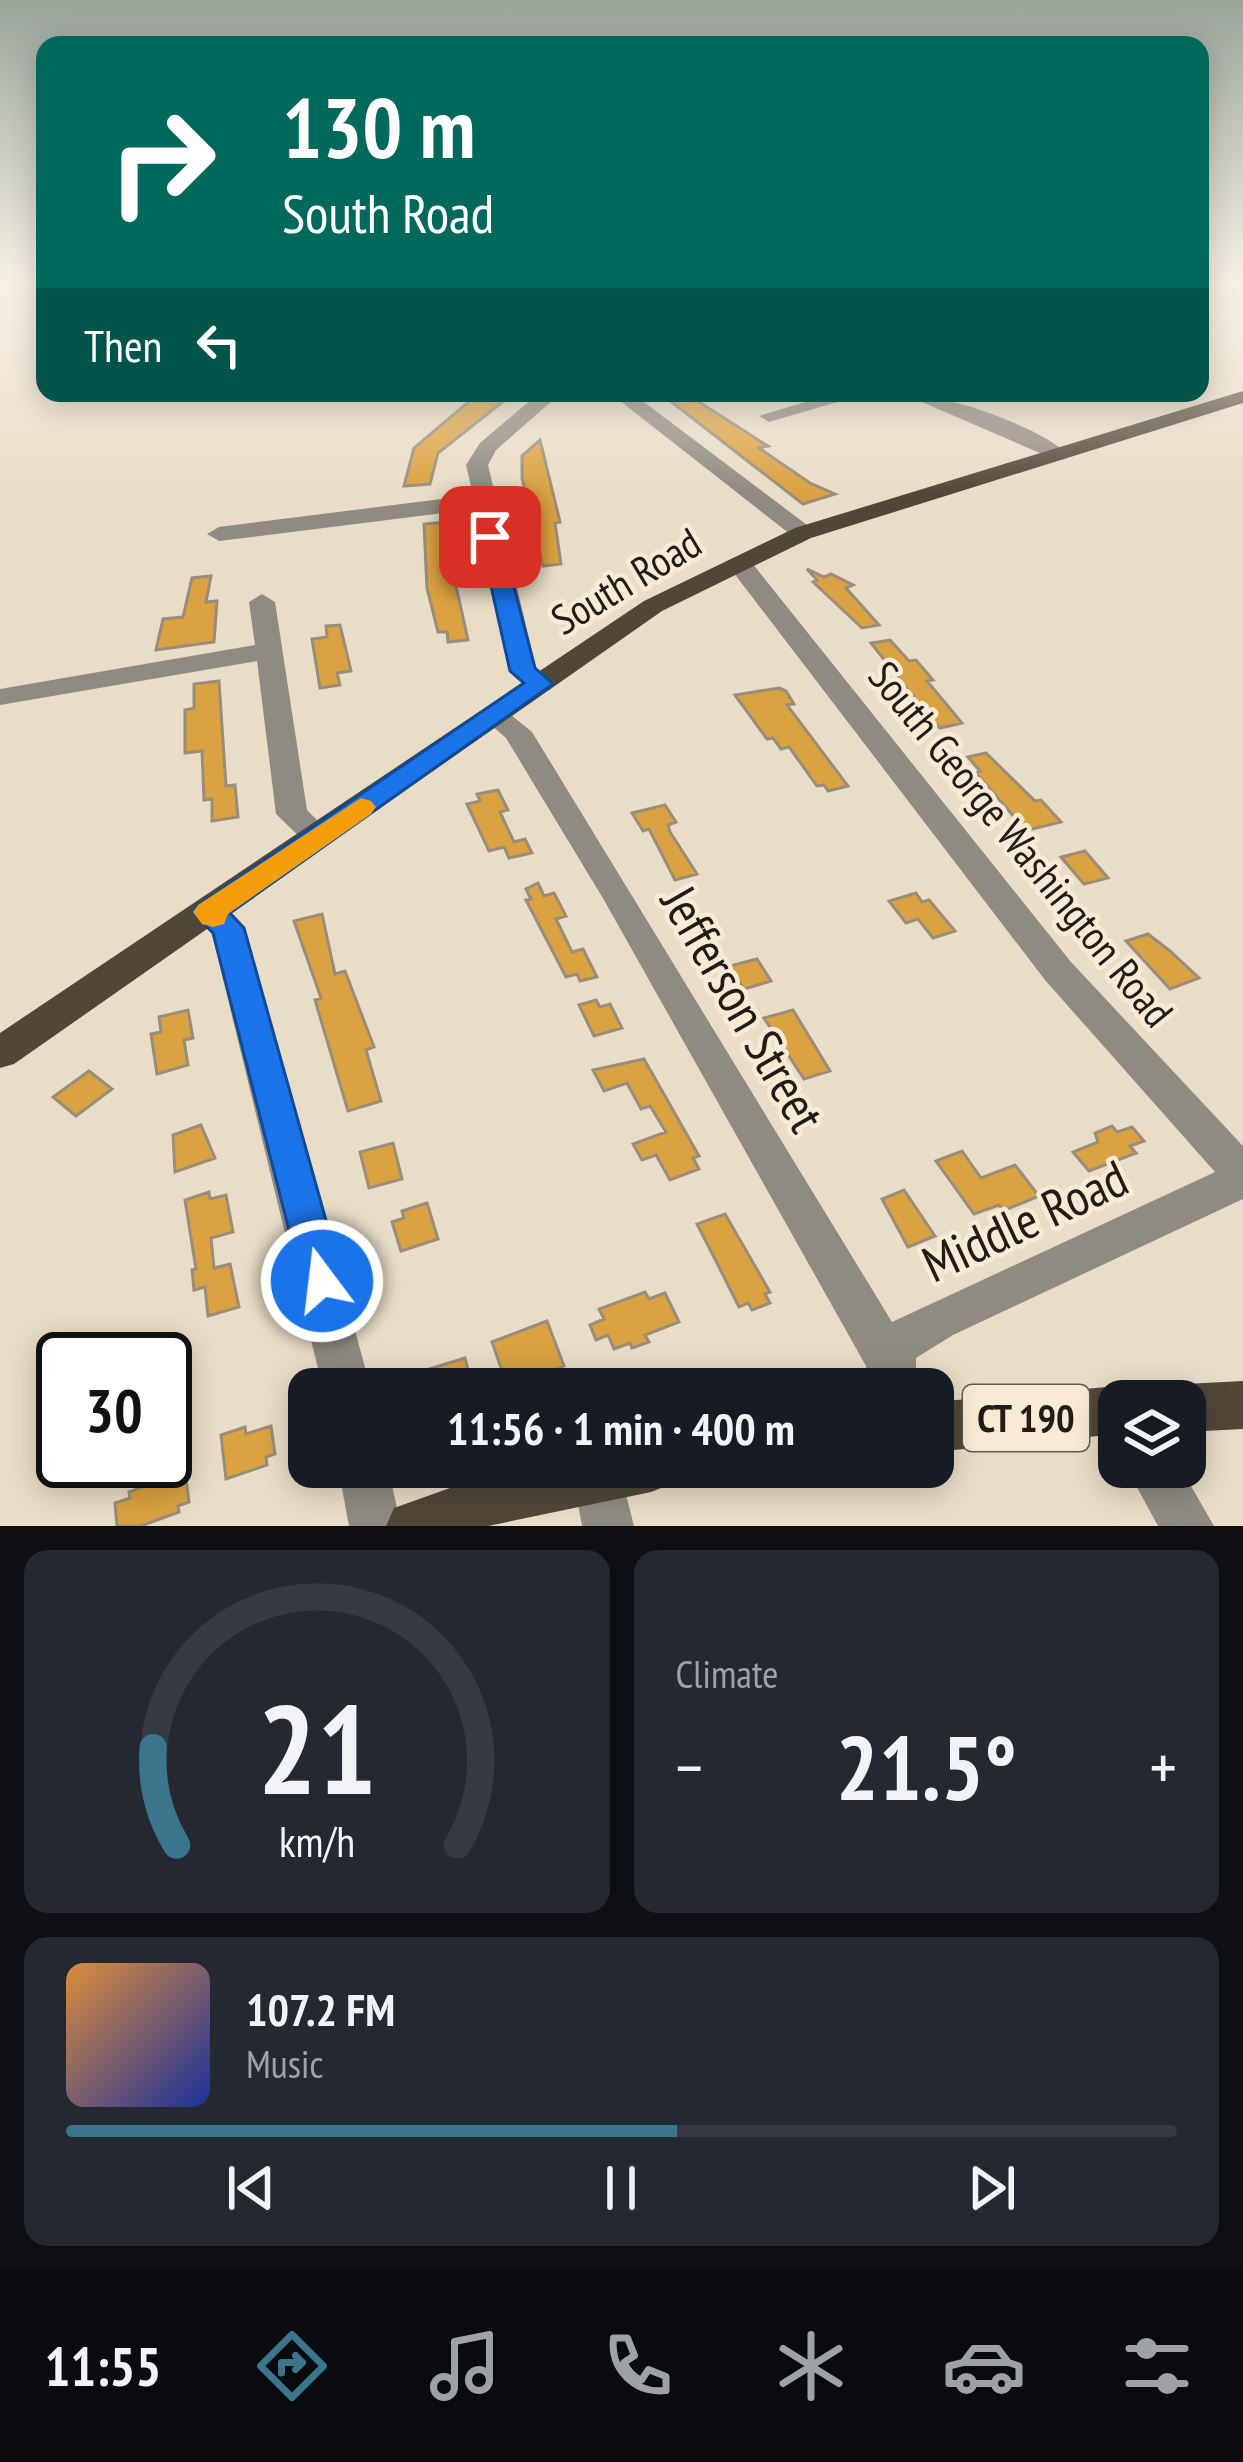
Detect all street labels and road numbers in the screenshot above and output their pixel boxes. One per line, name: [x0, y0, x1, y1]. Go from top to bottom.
street label: South Road: [541, 515, 711, 647]
street label: South George Washington Road: [857, 650, 1186, 1038]
street label: Jefferson Street: [646, 872, 841, 1143]
street label: Middle Road: [912, 1144, 1138, 1296]
road number: CT 190: [963, 1385, 1089, 1451]

